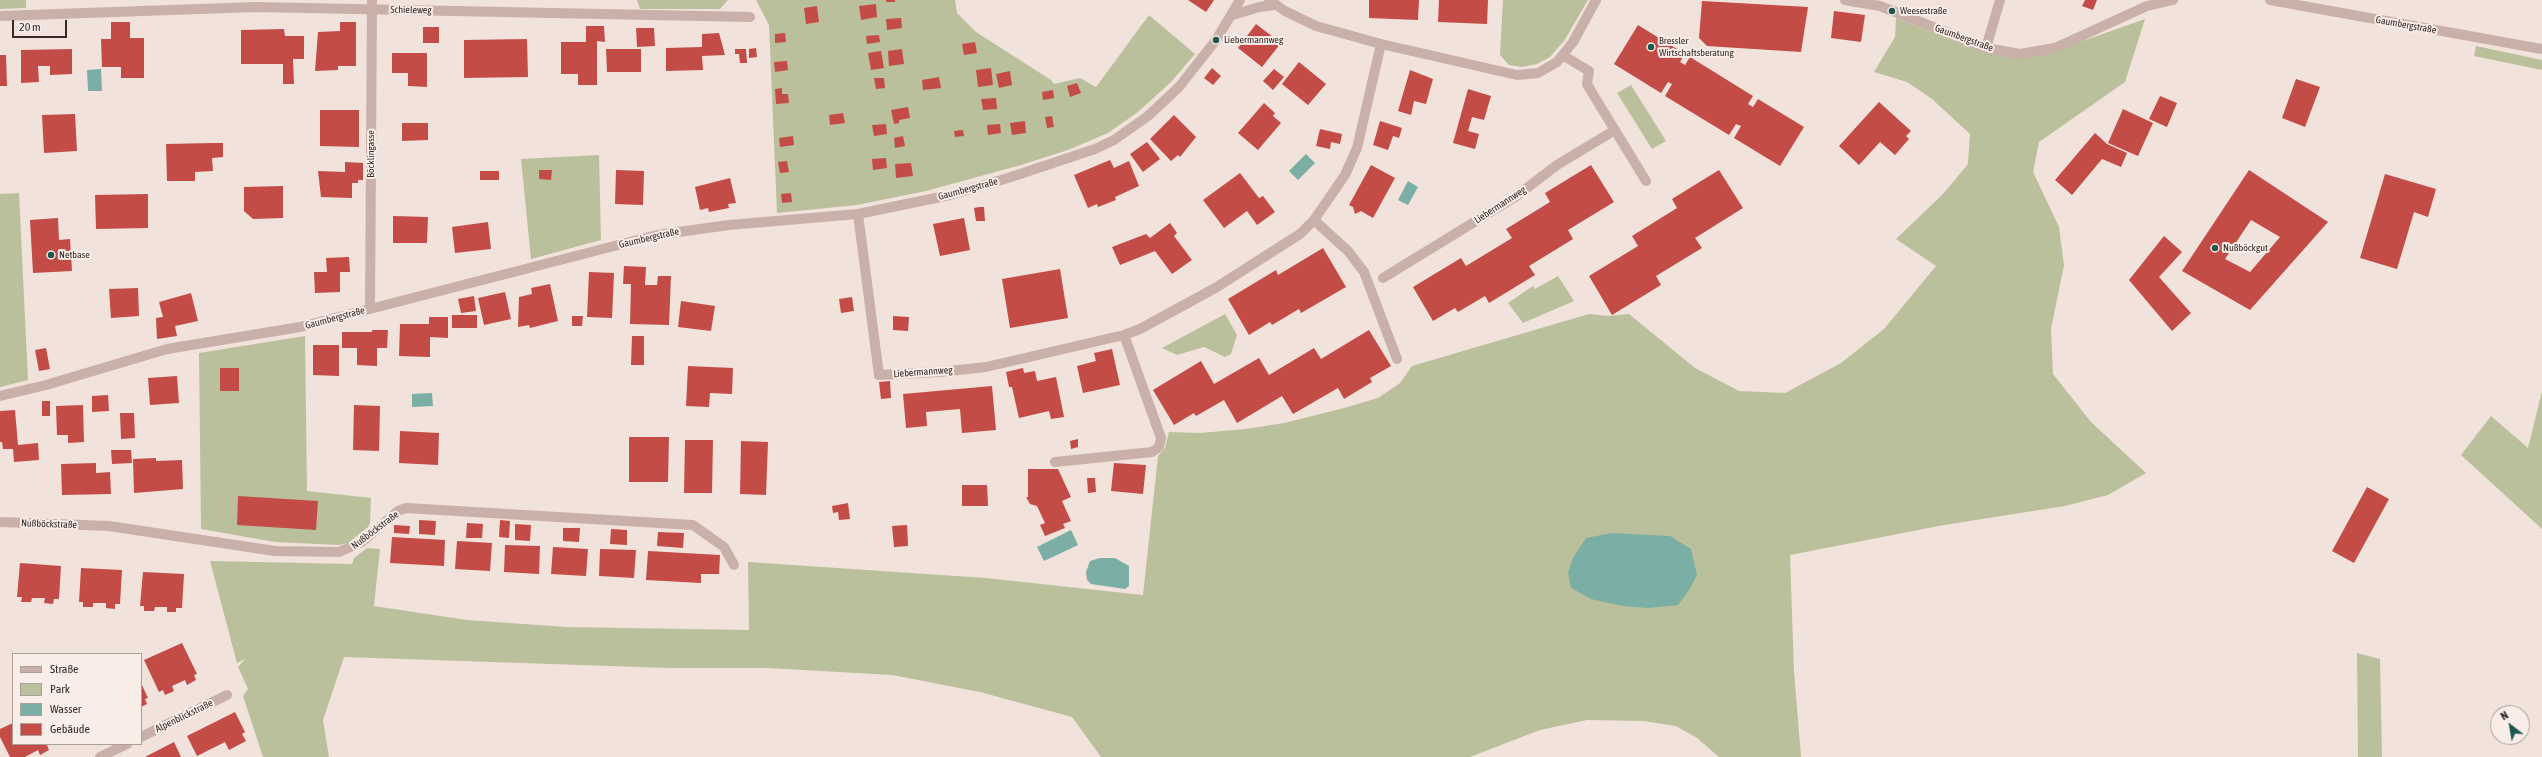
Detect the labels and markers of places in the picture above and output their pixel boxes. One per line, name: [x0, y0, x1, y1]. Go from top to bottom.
place label: Weesestraße: [1900, 5, 1947, 17]
marker: Weesestraße: [1887, 6, 1897, 16]
place label: Liebermannweg: [1224, 34, 1283, 46]
marker: Liebermannweg: [1211, 35, 1221, 45]
place label: Bressler Wirtschaftsberatung: [1659, 35, 1734, 58]
marker: Bressler Wirtschaftsberatung: [1646, 42, 1656, 52]
place label: Nußböckgut: [2223, 242, 2268, 254]
marker: Nußböckgut: [2210, 243, 2220, 253]
place label: Netbase: [59, 249, 90, 261]
marker: Netbase: [46, 250, 56, 260]

